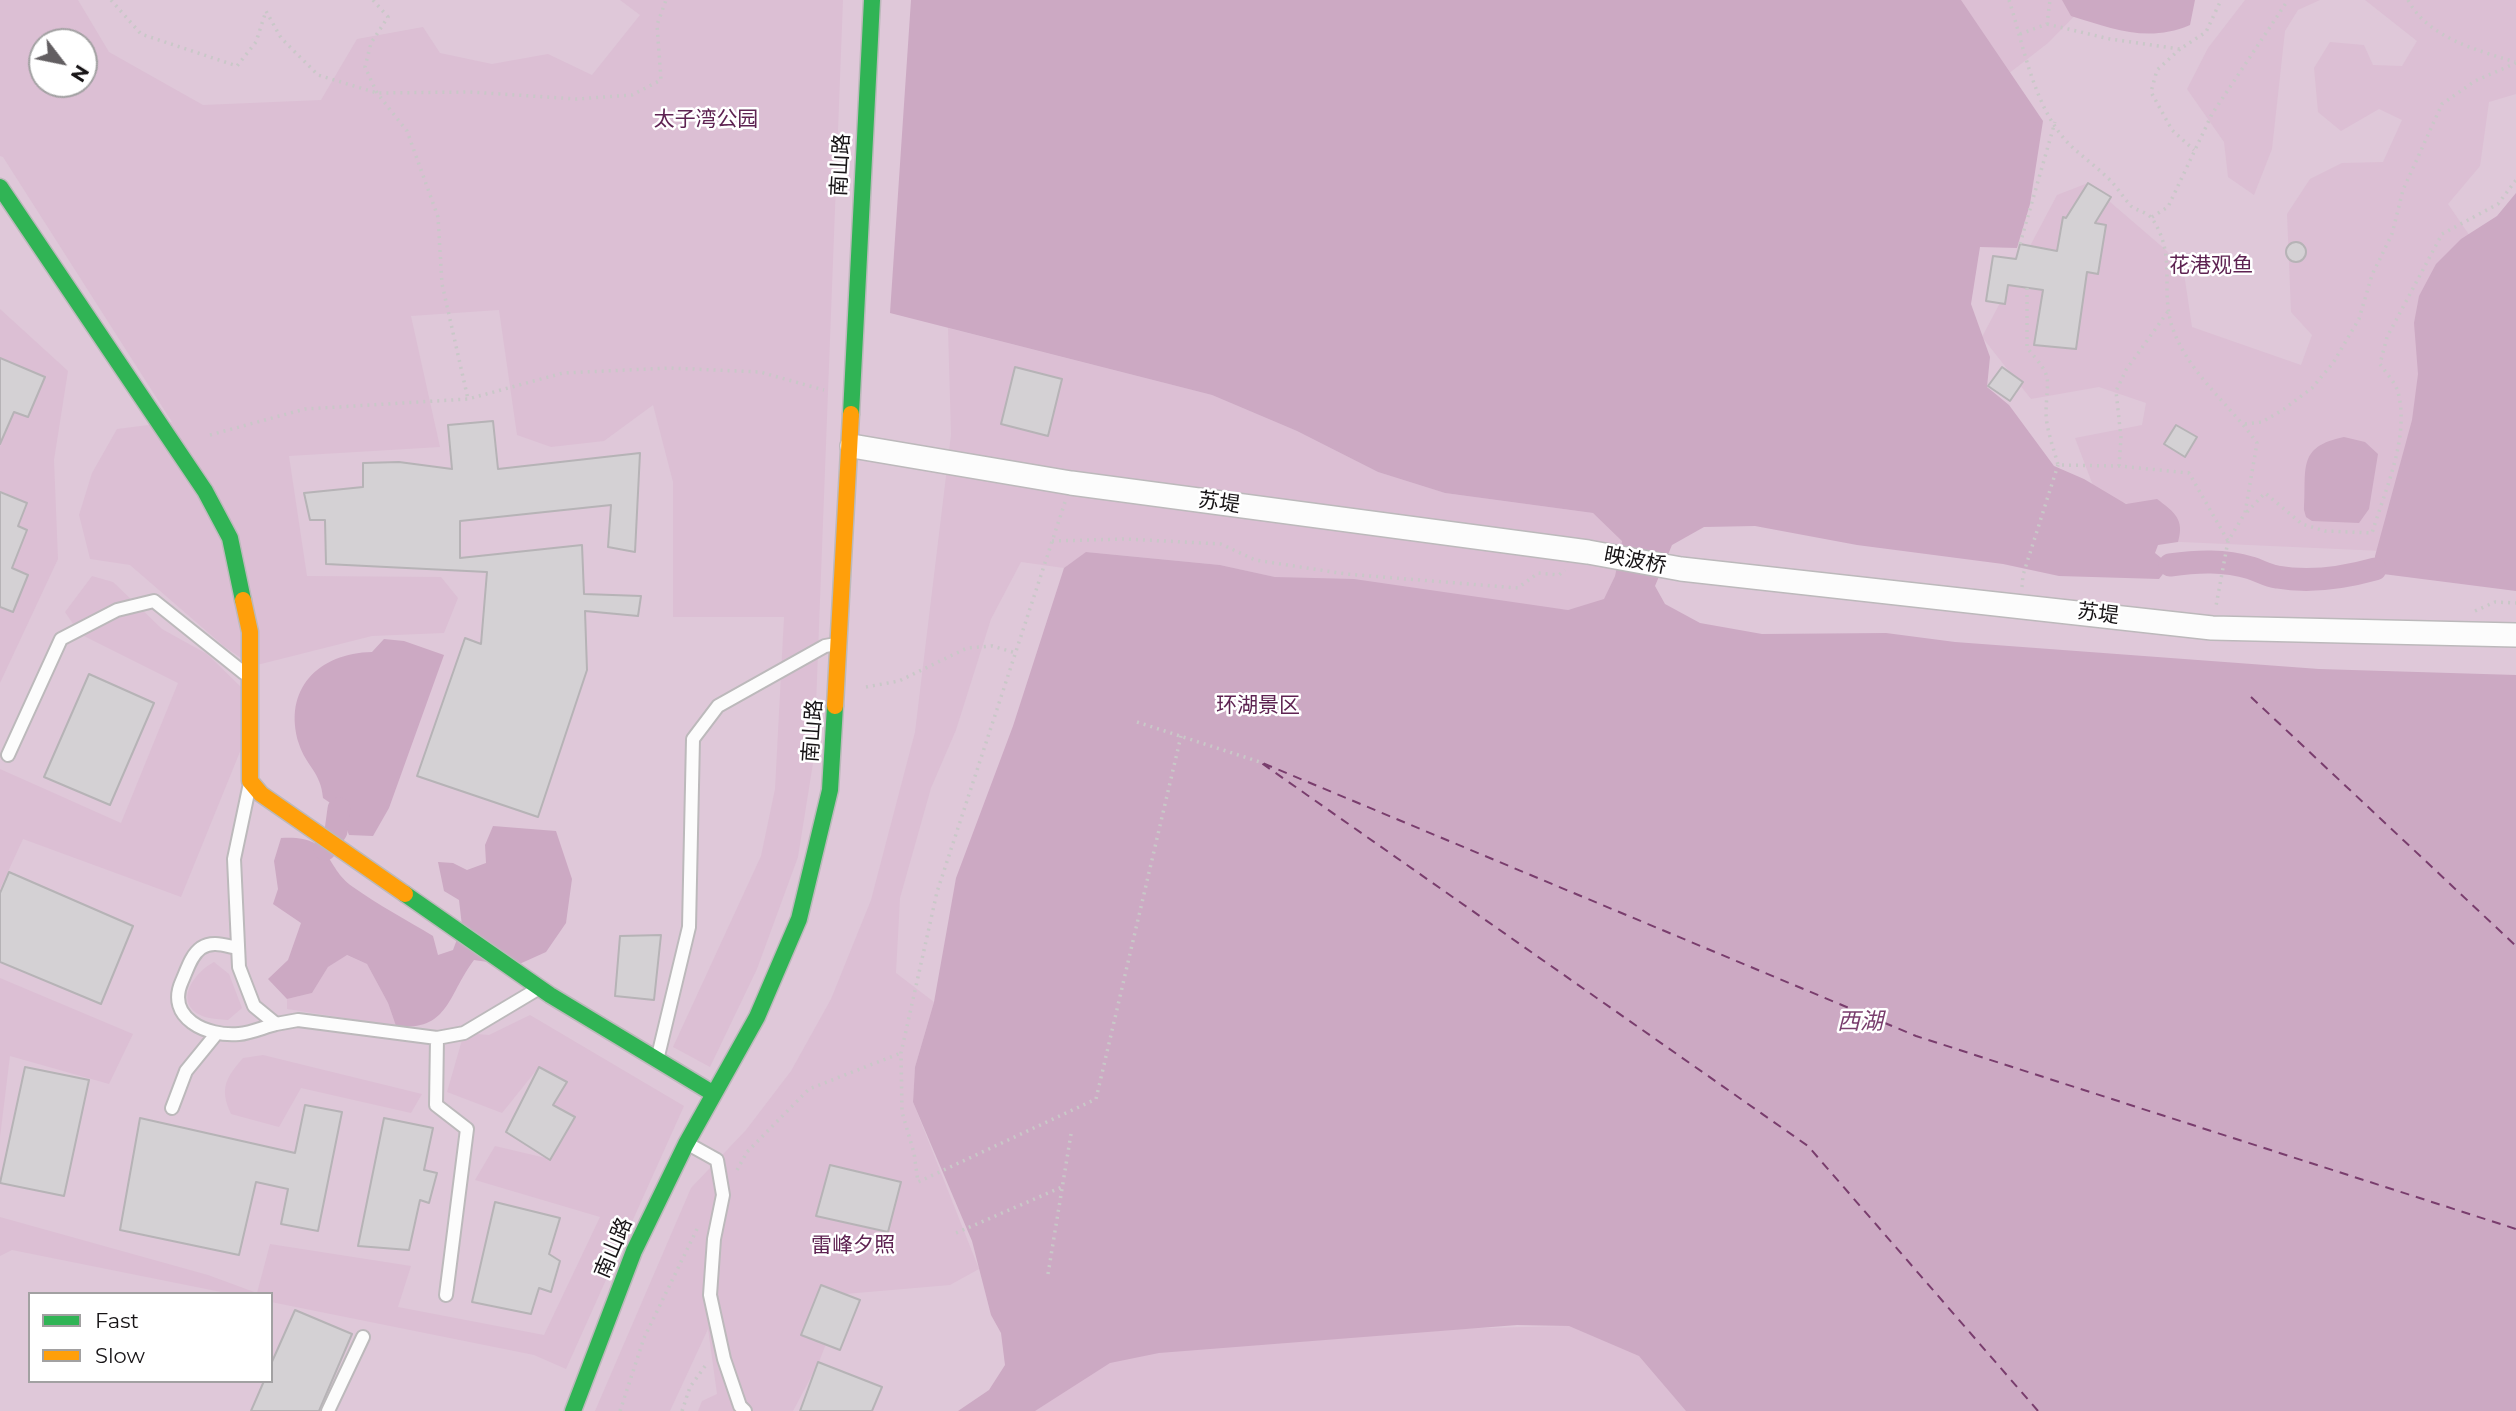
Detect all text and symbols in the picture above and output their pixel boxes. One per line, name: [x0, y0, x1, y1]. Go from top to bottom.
north arrow: [28, 28, 98, 98]
text: N: [66, 61, 93, 86]
park label: 太子湾公园: [654, 107, 758, 133]
street label: 南山路: [827, 133, 855, 197]
park label: 花港观鱼: [2169, 253, 2253, 279]
street label: 苏堤: [1196, 488, 1242, 518]
street label: 映波桥: [1602, 543, 1668, 579]
street label: 苏堤: [2076, 599, 2120, 629]
park label: 环湖景区: [1216, 693, 1300, 719]
street label: 南山路: [798, 699, 828, 763]
water label: 西湖: [1837, 1008, 1883, 1036]
street label: 南山路: [590, 1214, 638, 1282]
park label: 雷峰夕照: [811, 1233, 895, 1259]
legend: [28, 1292, 273, 1383]
text: Fast: [95, 1308, 139, 1333]
text: Slow: [95, 1343, 145, 1368]

